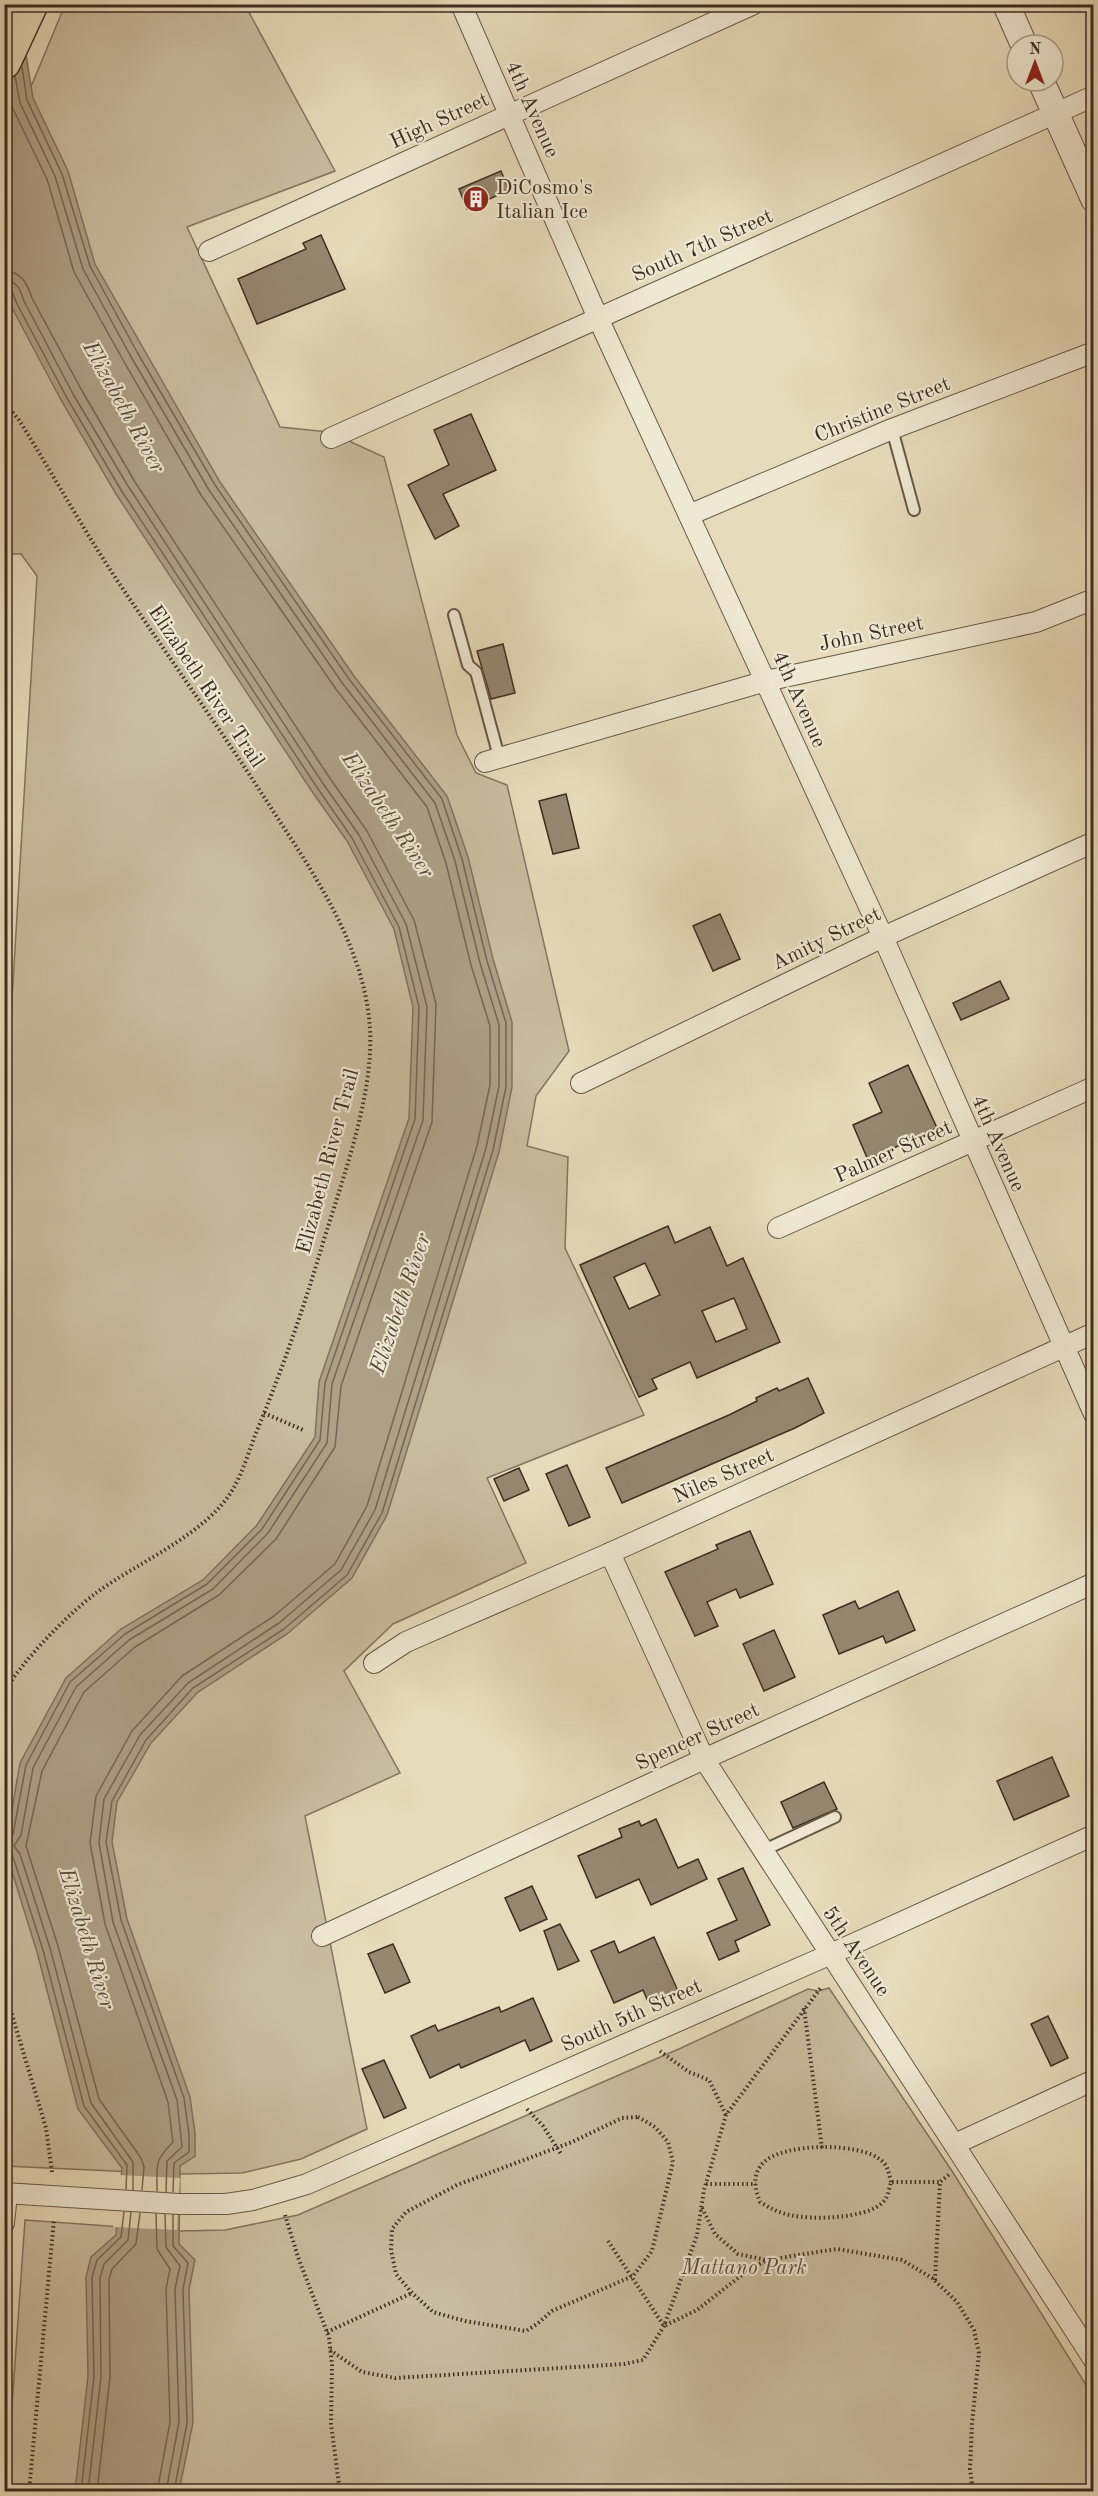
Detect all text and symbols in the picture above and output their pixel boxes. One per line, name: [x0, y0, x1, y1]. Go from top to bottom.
north arrow: [1005, 33, 1065, 93]
text: N: [1029, 42, 1042, 58]
street label: 4th Avenue: [501, 58, 562, 161]
street label: High Street: [387, 89, 492, 153]
place label: DiCosmo's Italian Ice: [496, 178, 593, 223]
building icon: DiCosmo's Italian Ice: [461, 184, 491, 214]
street label: South 7th Street: [629, 206, 776, 287]
water label: Elizabeth River: [78, 337, 169, 477]
street label: Christine Street: [812, 374, 953, 447]
street label: Elizabeth River Trail: [144, 602, 268, 772]
street label: John Street: [817, 613, 925, 656]
street label: 4th Avenue: [768, 648, 829, 751]
water label: Elizabeth River: [337, 747, 438, 883]
street label: Amity Street: [769, 904, 884, 975]
street label: Elizabeth River Trail: [294, 1066, 363, 1256]
street label: 4th Avenue: [967, 1092, 1028, 1195]
street label: Palmer Street: [832, 1117, 955, 1188]
water label: Elizabeth River: [366, 1230, 435, 1378]
street label: Niles Street: [670, 1445, 777, 1508]
street label: Spencer Street: [633, 1700, 763, 1775]
water label: Elizabeth River: [54, 1864, 118, 2012]
street label: 5th Avenue: [818, 1903, 893, 2001]
street label: South 5th Street: [558, 1976, 705, 2057]
park label: Mattano Park: [680, 2258, 807, 2279]

